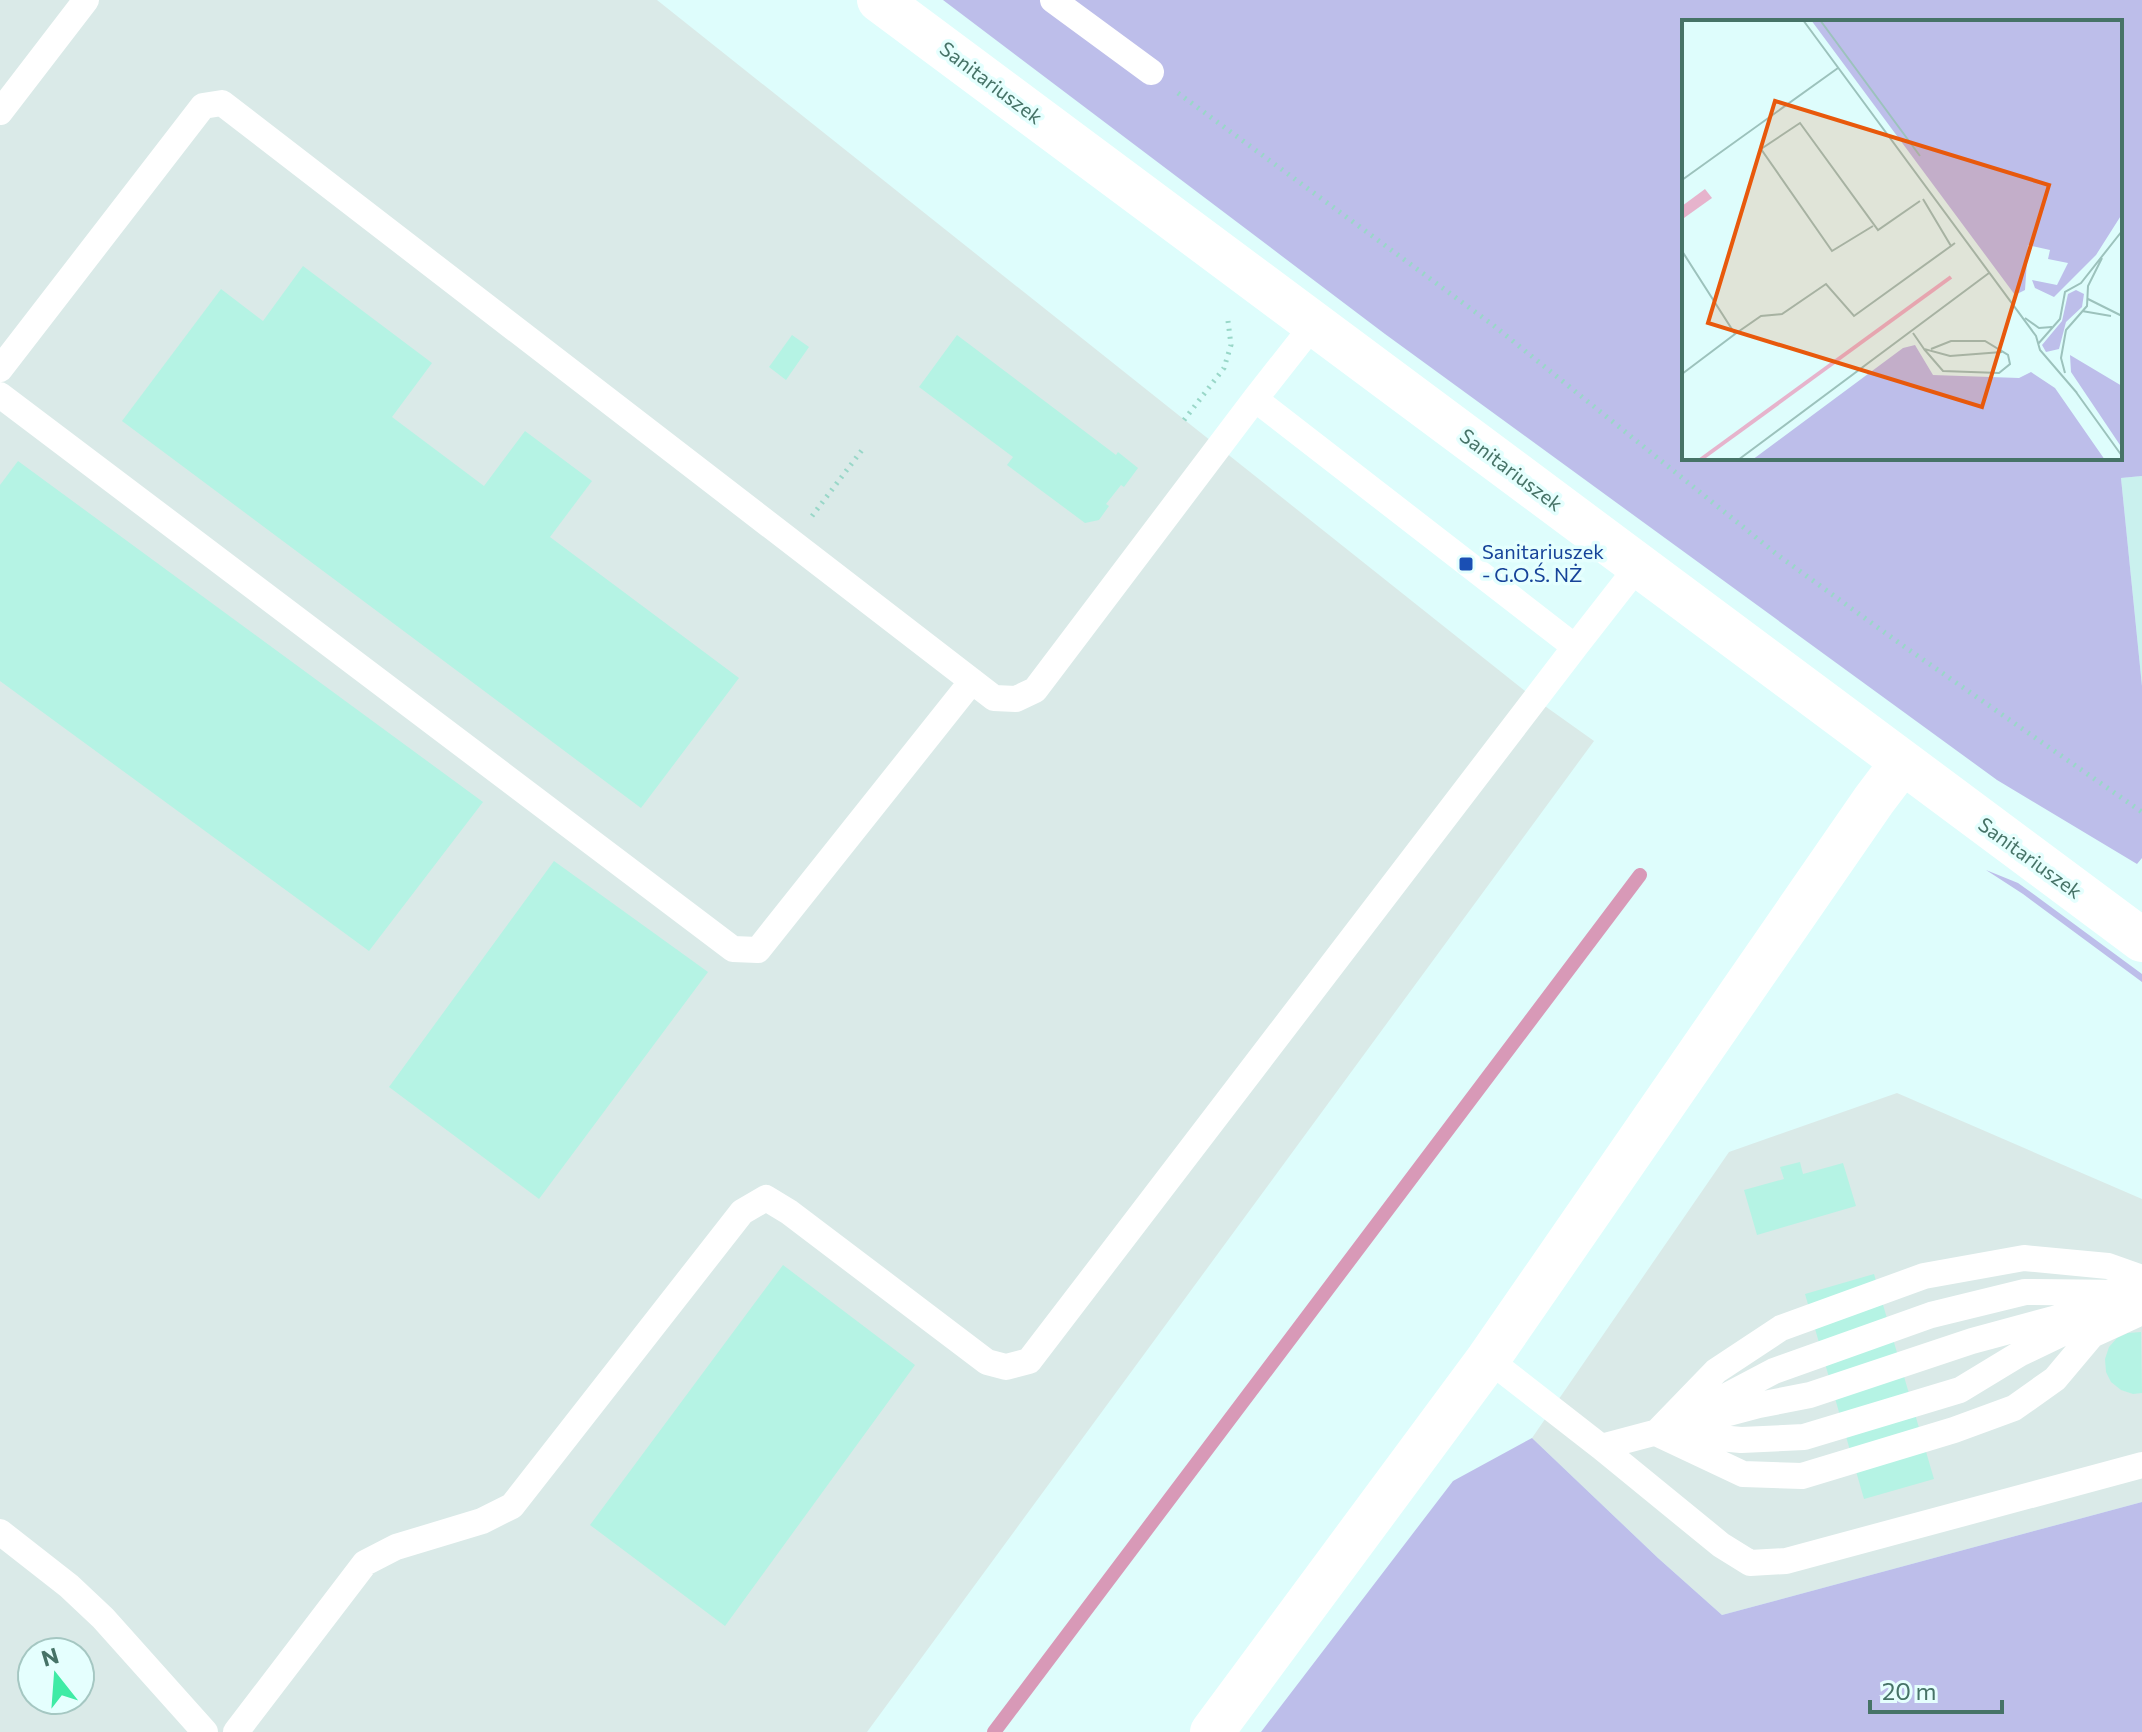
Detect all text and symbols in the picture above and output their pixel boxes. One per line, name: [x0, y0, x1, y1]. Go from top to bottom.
inset map: [1682, 20, 2122, 460]
street label: Sanitariuszek: [936, 36, 1048, 129]
street label: Sanitariuszek: [1456, 423, 1568, 516]
place label: Sanitariuszek - G.O.Ś. NŻ: [1482, 539, 1604, 586]
marker: Sanitariuszek - G.O.Ś. NŻ: [1457, 555, 1475, 573]
street label: Sanitariuszek: [1974, 812, 2087, 903]
north arrow: [16, 1636, 96, 1716]
text: N: [38, 1641, 62, 1672]
scale bar: [1870, 1664, 2002, 1714]
text: 20 m: [1882, 1676, 1936, 1705]

